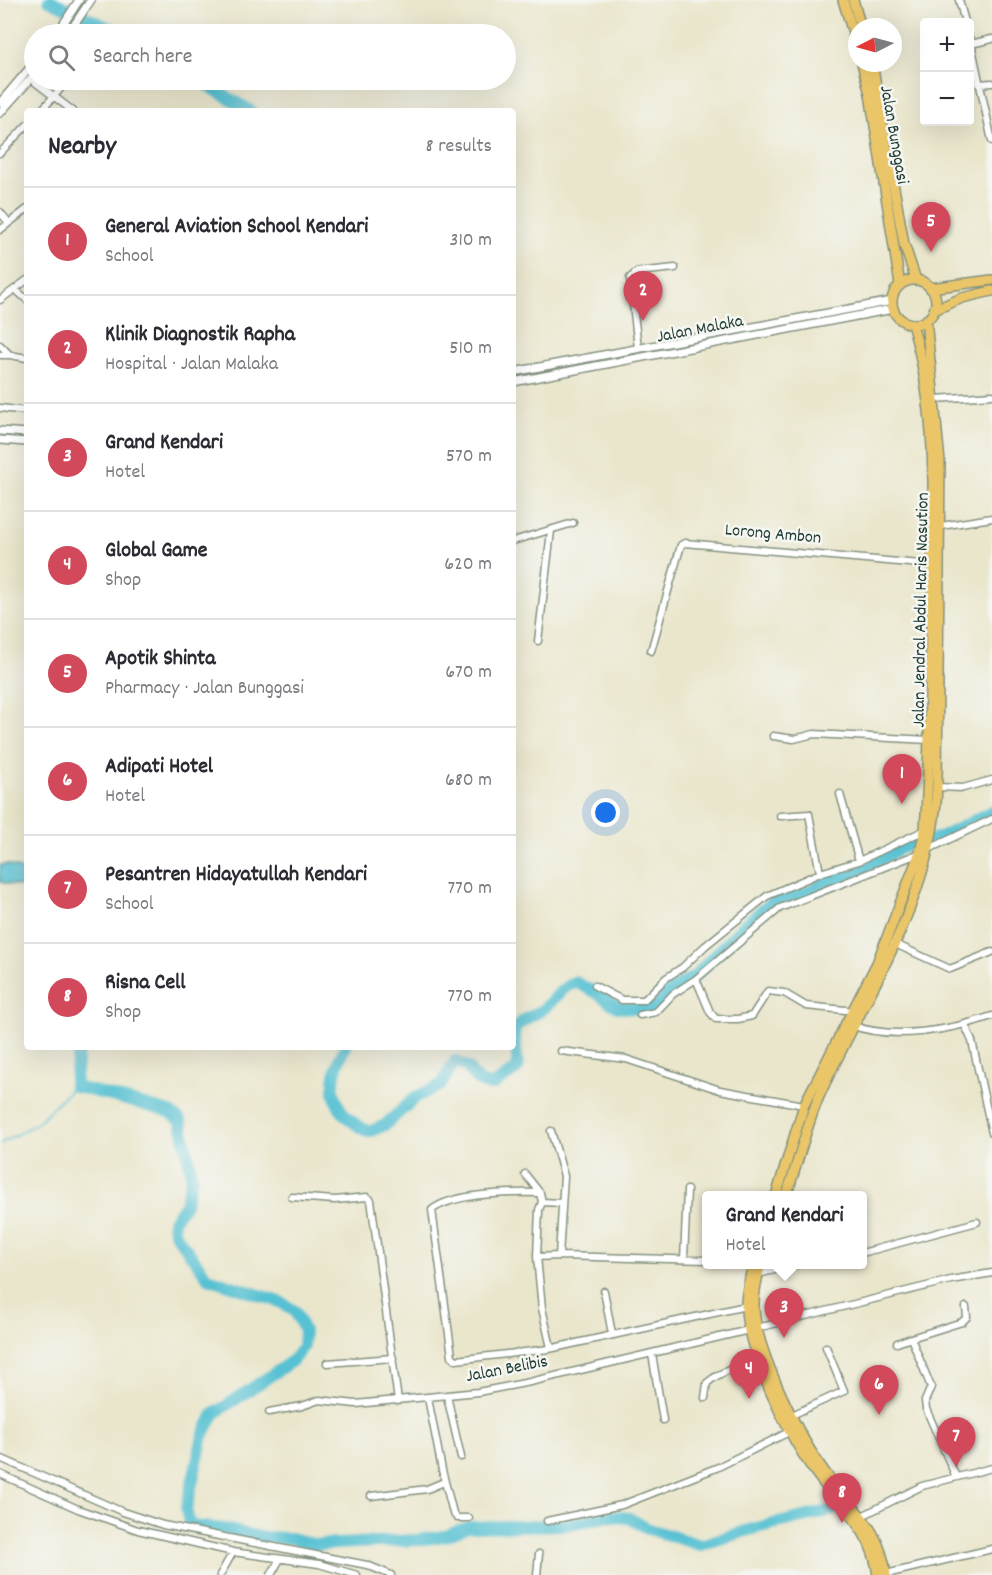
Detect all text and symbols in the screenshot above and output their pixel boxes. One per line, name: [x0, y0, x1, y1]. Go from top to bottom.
north arrow: [848, 18, 902, 72]
map controls: [920, 18, 974, 126]
button: +: [920, 18, 974, 72]
search box: [24, 24, 516, 90]
icon: search: [45, 41, 78, 74]
text: Search here: [93, 42, 192, 73]
button: −: [920, 72, 974, 126]
street label: Jalan Bunggasi: [872, 84, 914, 186]
text: Nearby: [48, 129, 116, 166]
text: 8 results: [426, 133, 492, 161]
pin: 5: [912, 202, 950, 252]
text: General Aviation School Kendari: [105, 212, 368, 243]
text: 1: [65, 227, 70, 255]
text: 310 m: [450, 227, 492, 255]
text: School: [105, 243, 154, 271]
pin: 2: [624, 272, 662, 321]
street label: Jalan Malaka: [655, 309, 746, 351]
text: Klinik Diagnostik Rapha: [105, 320, 295, 351]
text: 2: [63, 335, 72, 363]
text: 510 m: [449, 335, 492, 363]
text: Hospital · Jalan Malaka: [105, 351, 278, 379]
text: Grand Kendari: [105, 428, 223, 459]
text: 3: [63, 443, 72, 471]
text: 570 m: [446, 443, 492, 471]
text: Hotel: [105, 459, 145, 487]
street label: Jalan Jendral Abdul Haris Nasution: [907, 492, 937, 728]
street label: Lorong Ambon: [724, 518, 822, 552]
text: Global Game: [105, 536, 207, 567]
text: 4: [63, 551, 72, 579]
text: 620 m: [444, 551, 492, 579]
text: Shop: [105, 567, 141, 595]
text: Apotik Shinta: [105, 644, 216, 675]
text: 5: [63, 659, 72, 687]
text: 670 m: [445, 659, 492, 687]
text: Pharmacy · Jalan Bunggasi: [105, 675, 304, 703]
text: Adipati Hotel: [105, 752, 213, 783]
pin: 1: [882, 754, 922, 804]
text: 6: [63, 767, 72, 795]
text: 680 m: [445, 767, 492, 795]
text: Hotel: [105, 783, 145, 811]
your location: [591, 798, 620, 827]
text: Pesantren Hidayatullah Kendari: [105, 860, 367, 891]
text: 7: [64, 875, 71, 903]
text: 770 m: [447, 875, 492, 903]
text: School: [105, 891, 154, 919]
text: Risna Cell: [105, 968, 186, 999]
text: 8: [63, 983, 72, 1011]
text: 770 m: [447, 983, 492, 1011]
text: Shop: [105, 999, 141, 1027]
popup: [702, 1191, 867, 1269]
text: Grand Kendari: [726, 1201, 843, 1232]
text: Hotel: [726, 1232, 766, 1260]
pin: 3: [764, 1288, 804, 1338]
street label: Jalan Belibis: [464, 1350, 550, 1390]
pin: 4: [730, 1350, 768, 1399]
pin: 6: [860, 1366, 898, 1415]
pin: 7: [936, 1418, 976, 1467]
pin: 8: [822, 1474, 862, 1523]

